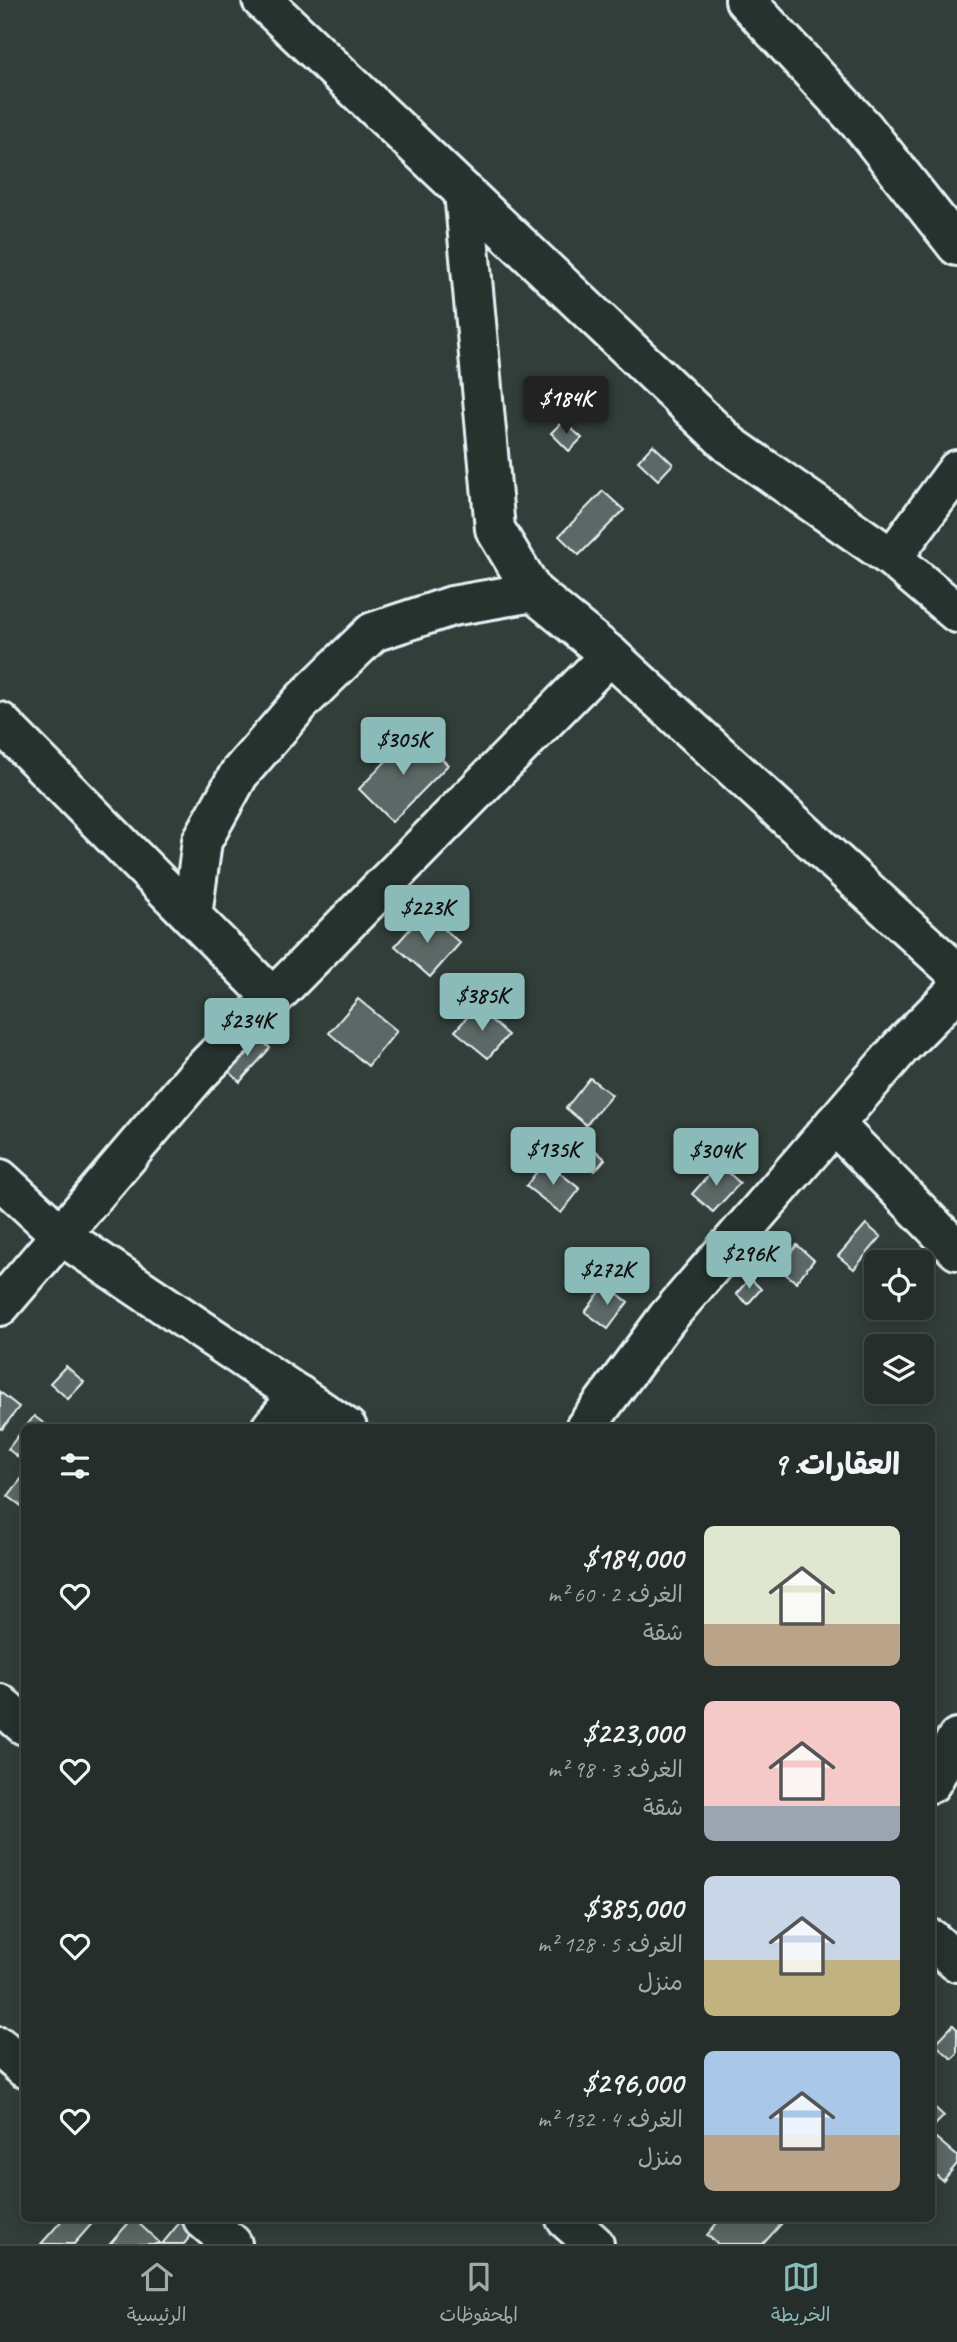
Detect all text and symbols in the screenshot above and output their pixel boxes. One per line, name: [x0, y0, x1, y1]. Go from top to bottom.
pin: $184K: [517, 376, 615, 436]
text: $184K: [539, 384, 593, 413]
pin: $305K: [354, 718, 452, 777]
text: $305K: [377, 725, 429, 754]
pin: $223K: [378, 886, 476, 945]
text: $223K: [400, 893, 454, 922]
pin: $385K: [433, 974, 531, 1033]
text: $385K: [456, 981, 508, 1010]
pin: $234K: [198, 998, 296, 1058]
text: $234K: [220, 1006, 274, 1035]
pin: $135K: [504, 1128, 602, 1187]
pin: $304K: [667, 1128, 765, 1188]
text: $135K: [527, 1135, 579, 1164]
text: $304K: [689, 1136, 743, 1165]
pin: $296K: [700, 1232, 798, 1291]
text: $296K: [722, 1239, 776, 1268]
pin: $272K: [558, 1248, 656, 1307]
map controls: [864, 1250, 934, 1404]
button: locate: [864, 1250, 934, 1320]
text: $272K: [581, 1255, 634, 1284]
button: layers: [864, 1334, 934, 1404]
text: العقارات: 9: [773, 1445, 900, 1483]
icon: filters: [56, 1447, 94, 1485]
text: $184,000: [583, 1539, 683, 1577]
icon: home: [760, 1554, 844, 1638]
icon: heart: [56, 1577, 94, 1615]
text: الغرف: 2 · 60 m²: [548, 1580, 683, 1609]
text: شقة: [643, 1618, 683, 1647]
text: $223,000: [583, 1714, 683, 1752]
icon: home: [760, 1729, 844, 1813]
icon: heart: [56, 1752, 94, 1790]
text: الغرف: 3 · 98 m²: [548, 1755, 683, 1784]
text: شقة: [643, 1793, 683, 1822]
text: $385,000: [583, 1889, 683, 1927]
icon: home: [760, 1904, 844, 1988]
icon: heart: [56, 1927, 94, 1965]
text: الغرف: 5 · 128 m²: [537, 1930, 683, 1959]
text: منزل: [638, 1968, 683, 1997]
text: $296,000: [582, 2064, 683, 2102]
icon: home: [760, 2079, 844, 2163]
icon: heart: [56, 2102, 94, 2140]
text: الغرف: 4 · 132 m²: [537, 2105, 683, 2134]
text: منزل: [638, 2143, 683, 2172]
tab: الرئيسية: [127, 2258, 186, 2331]
tab: المحفوظات: [440, 2258, 518, 2331]
tab: الخريطة: [771, 2258, 830, 2331]

